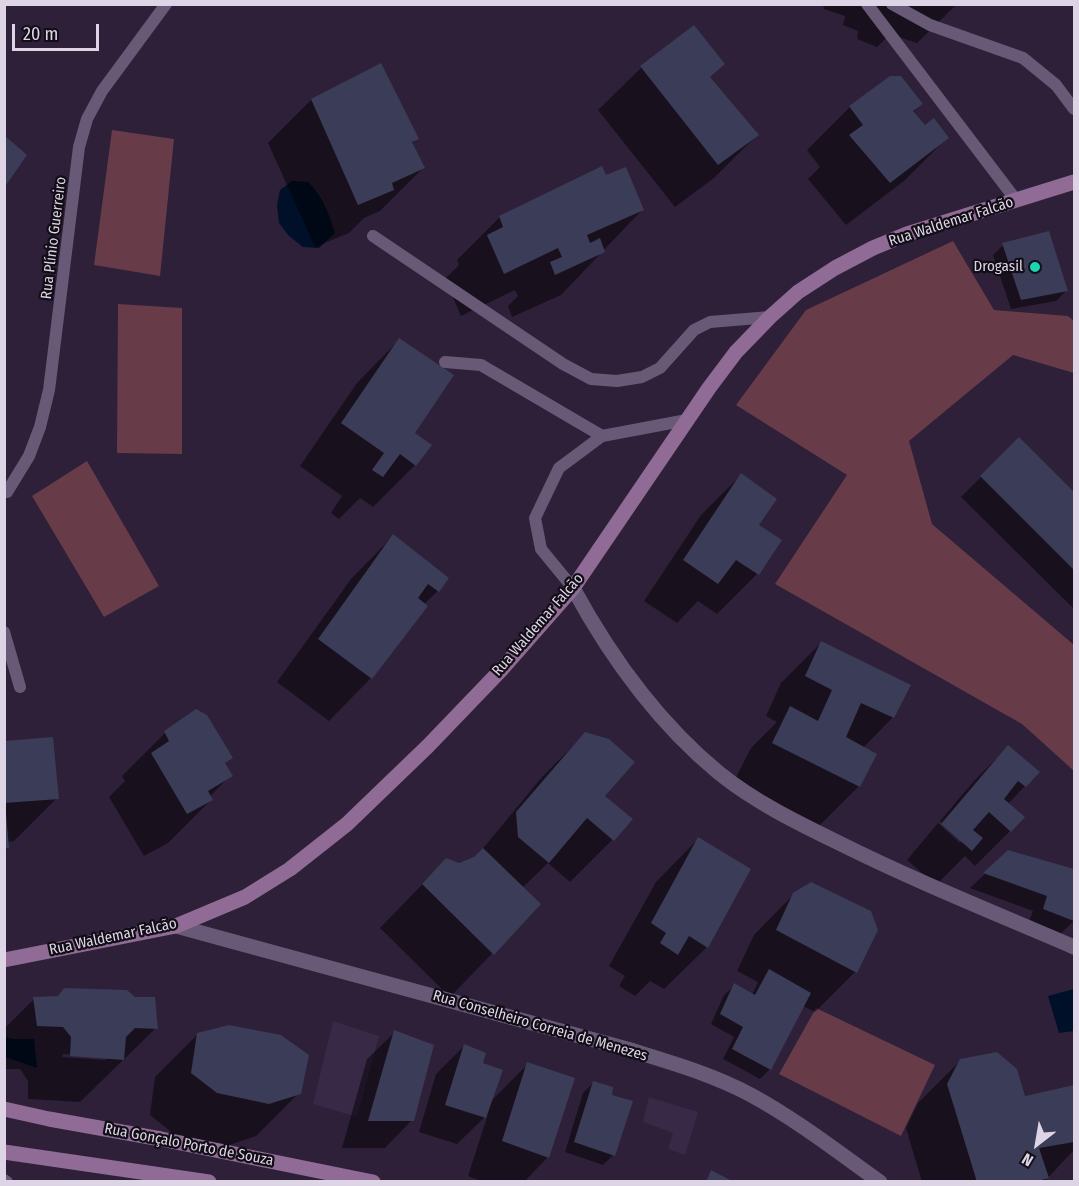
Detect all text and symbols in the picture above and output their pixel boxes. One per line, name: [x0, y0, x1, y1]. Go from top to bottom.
scale bar: [15, 12, 102, 50]
text: 20 m: [23, 23, 58, 45]
street label: Rua Plínio Guerreiro: [38, 176, 70, 300]
street label: Rua Waldemar Falcão: [886, 193, 1016, 251]
place label: Drogasil: [973, 258, 1023, 276]
marker: Drogasil: [1028, 260, 1042, 274]
street label: Rua Waldemar Falcão: [489, 570, 587, 680]
street label: Rua Waldemar Falcão: [47, 915, 179, 959]
street label: Rua Conselheiro Correia de Menezes: [431, 987, 649, 1065]
north arrow: [1007, 1114, 1067, 1174]
street label: Rua Gonçalo Porto de Souza: [103, 1120, 275, 1170]
text: N: [1018, 1149, 1036, 1170]

